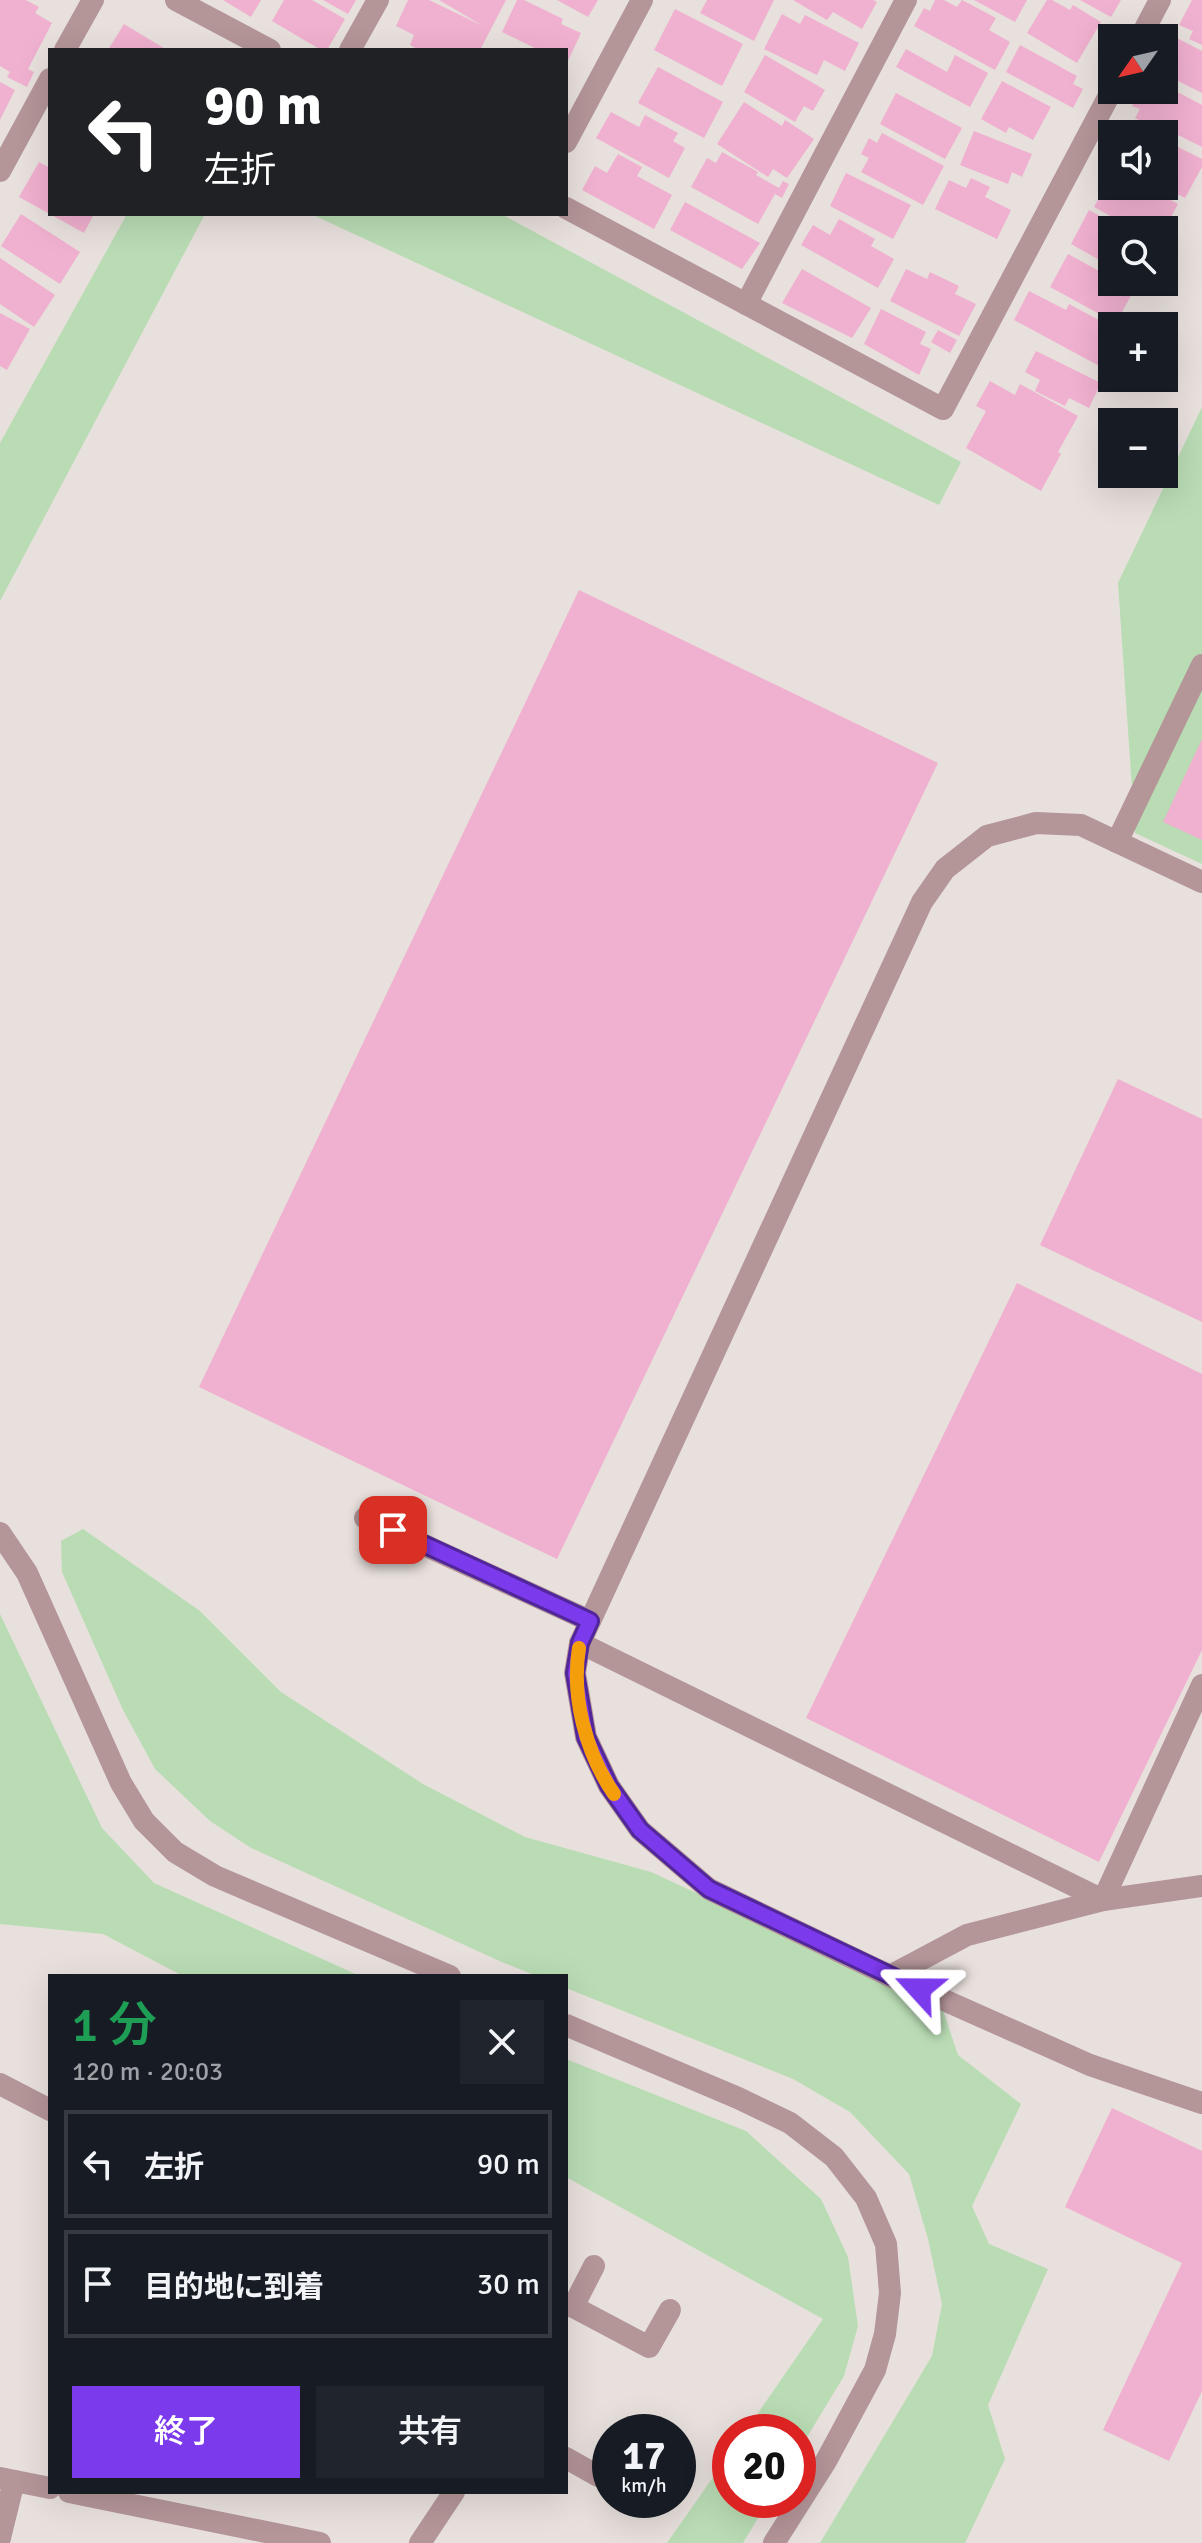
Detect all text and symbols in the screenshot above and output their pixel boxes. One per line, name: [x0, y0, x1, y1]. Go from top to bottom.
north arrow: [1098, 24, 1178, 104]
map controls: [1098, 24, 1178, 488]
text: 90 m: [204, 71, 322, 140]
icon: left: [72, 80, 176, 184]
button: sound: [1098, 120, 1178, 200]
text: 左折: [204, 148, 276, 193]
button: search: [1098, 216, 1178, 296]
button: +: [1098, 312, 1178, 392]
button: −: [1098, 408, 1178, 488]
pin: [359, 1496, 427, 1564]
icon: arrive: [371, 1508, 415, 1552]
position arrow: [877, 1947, 961, 2031]
text: 1 分: [72, 1996, 156, 2055]
button: close: [460, 2000, 544, 2084]
text: 120 m · 20:03: [72, 2056, 223, 2088]
icon: left: [76, 2142, 120, 2186]
text: 90 m: [477, 2146, 540, 2183]
text: 左折: [144, 2149, 204, 2186]
icon: arrive: [76, 2262, 120, 2306]
text: 30 m: [477, 2266, 540, 2303]
text: 目的地に到着: [144, 2269, 324, 2306]
button: 終了: [72, 2386, 300, 2478]
button: 共有: [316, 2386, 544, 2478]
speed limit sign: 20: [712, 2414, 816, 2518]
text: 17: [622, 2431, 666, 2481]
text: km/h: [621, 2473, 667, 2498]

